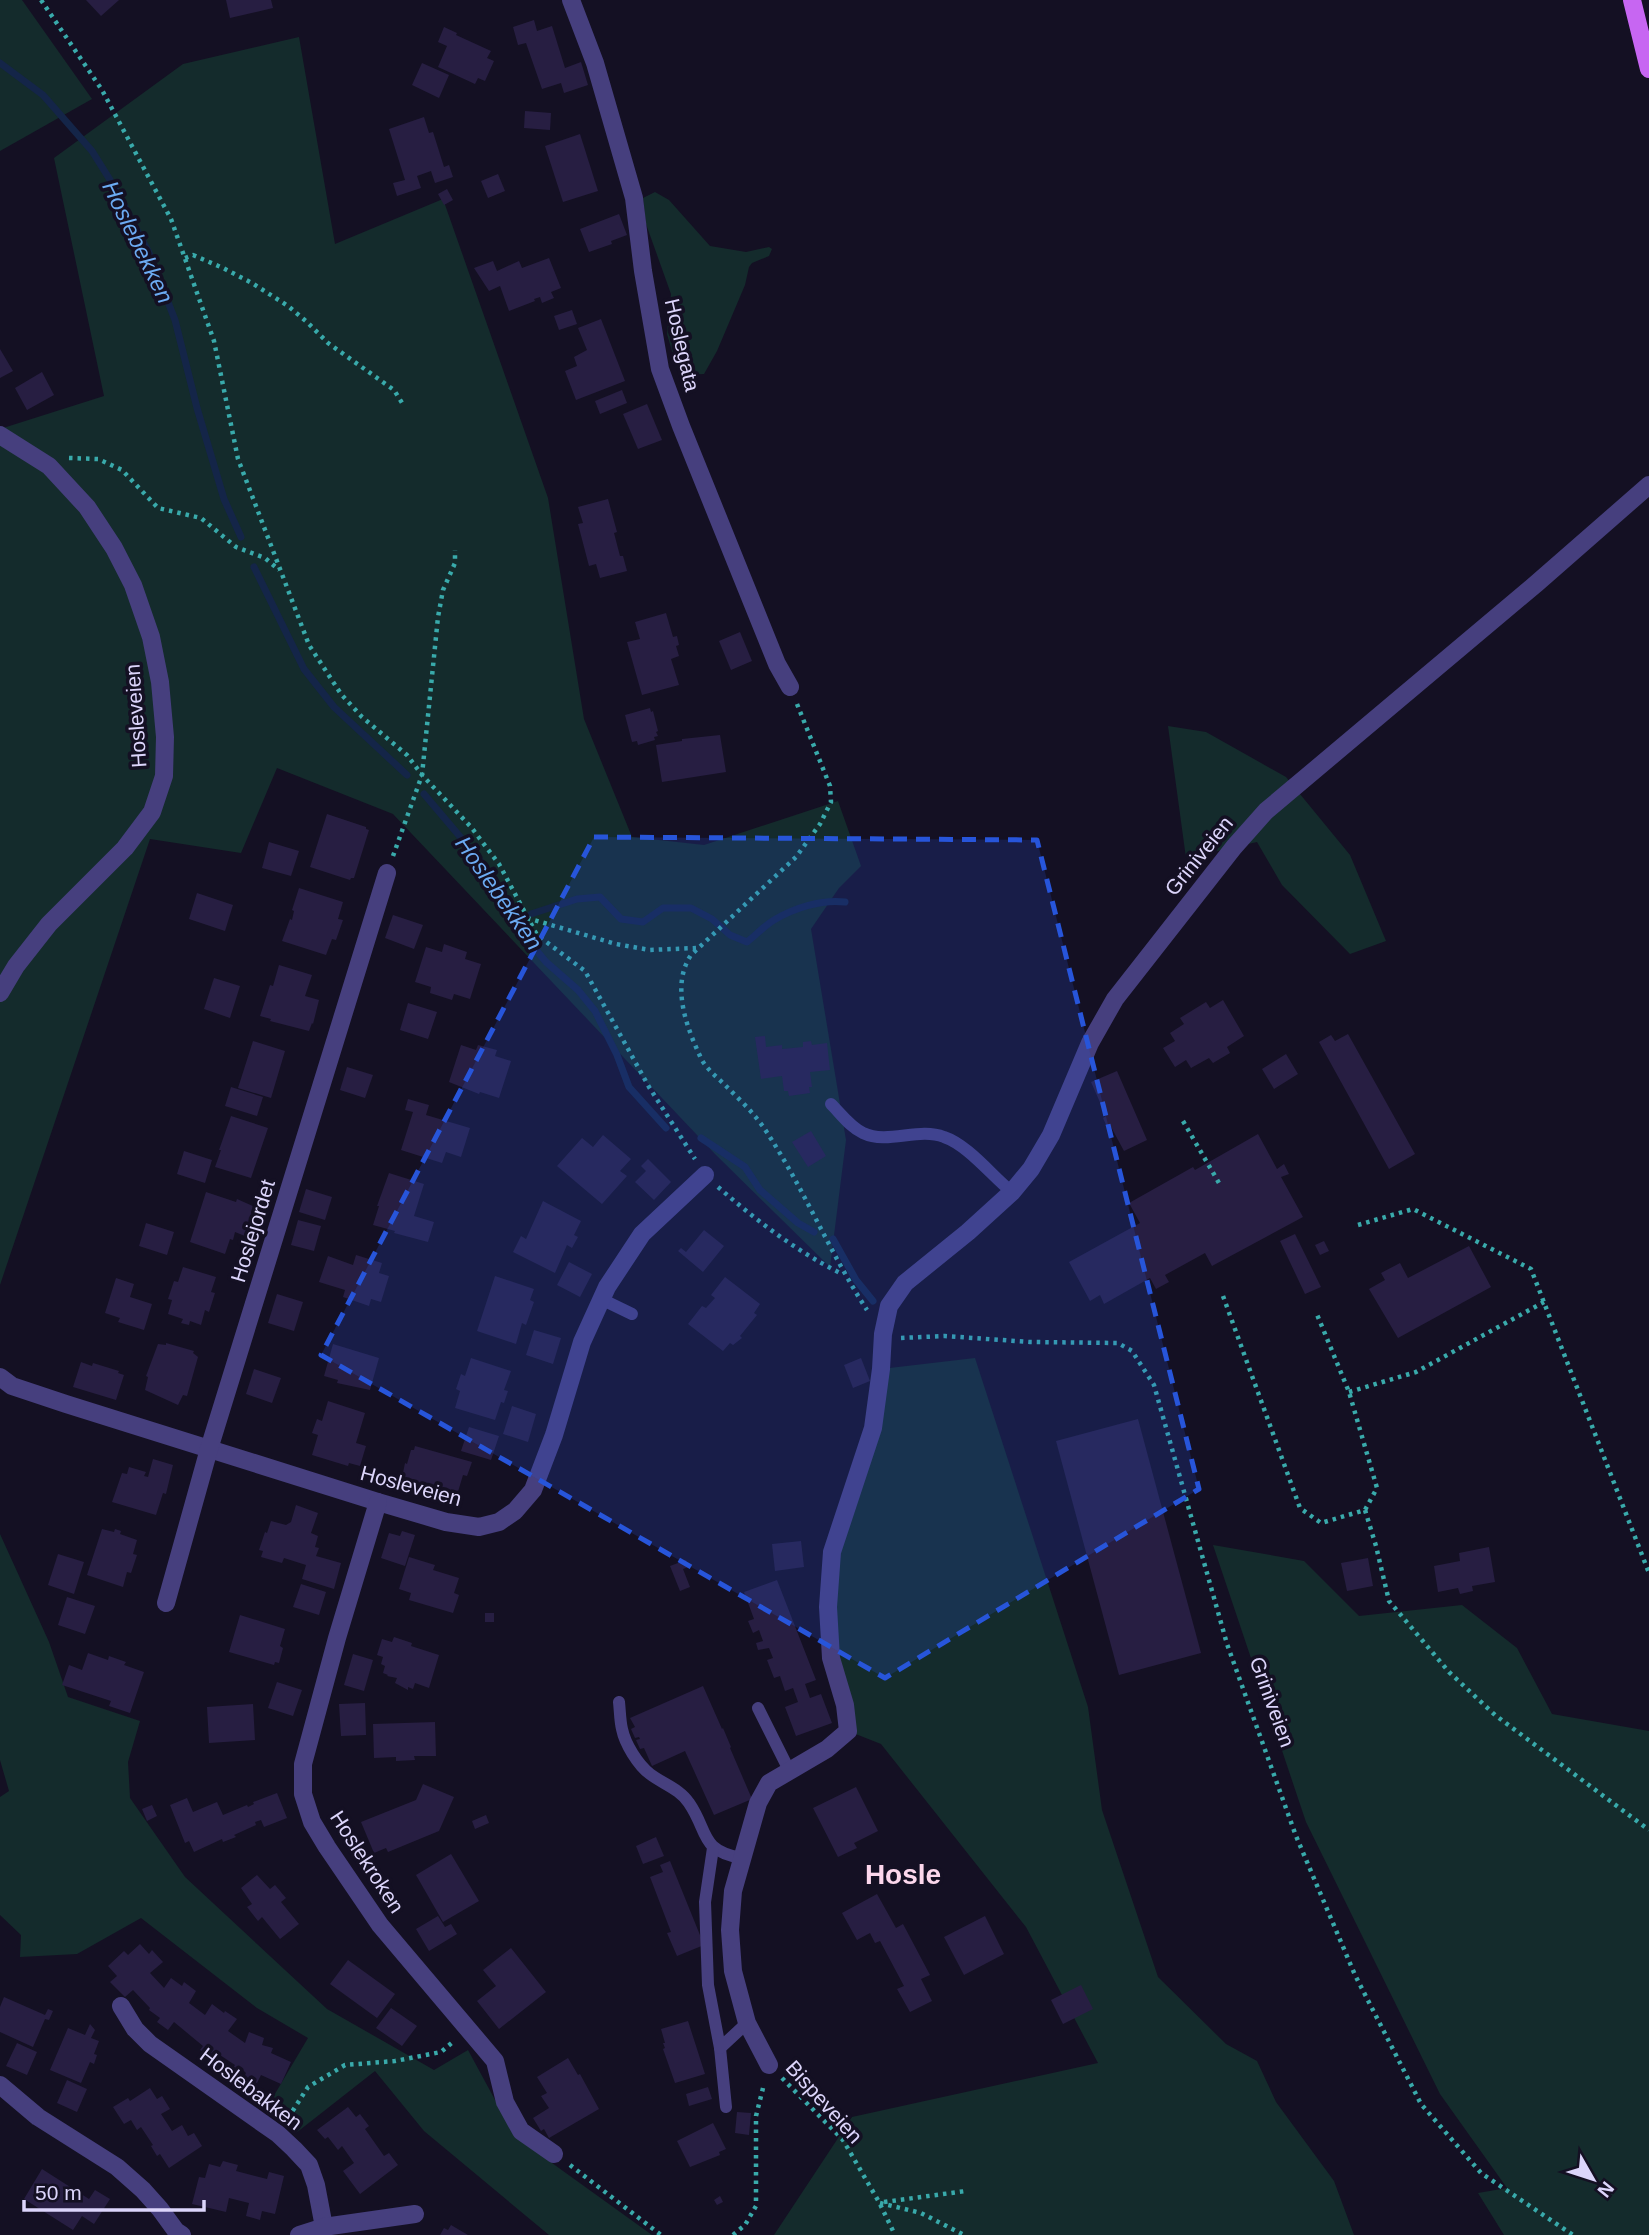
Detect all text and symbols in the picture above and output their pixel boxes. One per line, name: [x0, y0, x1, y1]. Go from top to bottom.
water label: Hoslebekken: [97, 177, 179, 307]
street label: Hoslegata: [661, 296, 704, 394]
street label: Hosleveien: [120, 663, 151, 769]
street label: Griniveien: [1160, 812, 1237, 900]
water label: Hoslebekken: [450, 831, 548, 955]
street label: Hoslejordet: [226, 1177, 279, 1285]
street label: Hosleveien: [358, 1461, 464, 1510]
street label: Griniveien: [1245, 1653, 1299, 1750]
street label: Hoslekroken: [326, 1807, 409, 1917]
district label: Hosle: [865, 1859, 941, 1890]
street label: Hoslebakken: [196, 2043, 307, 2134]
street label: Bispeveien: [781, 2056, 867, 2148]
north arrow: [1558, 2144, 1628, 2214]
scale bar: [24, 2168, 205, 2212]
text: N: [1593, 2177, 1618, 2201]
text: 50 m: [35, 2181, 82, 2204]

